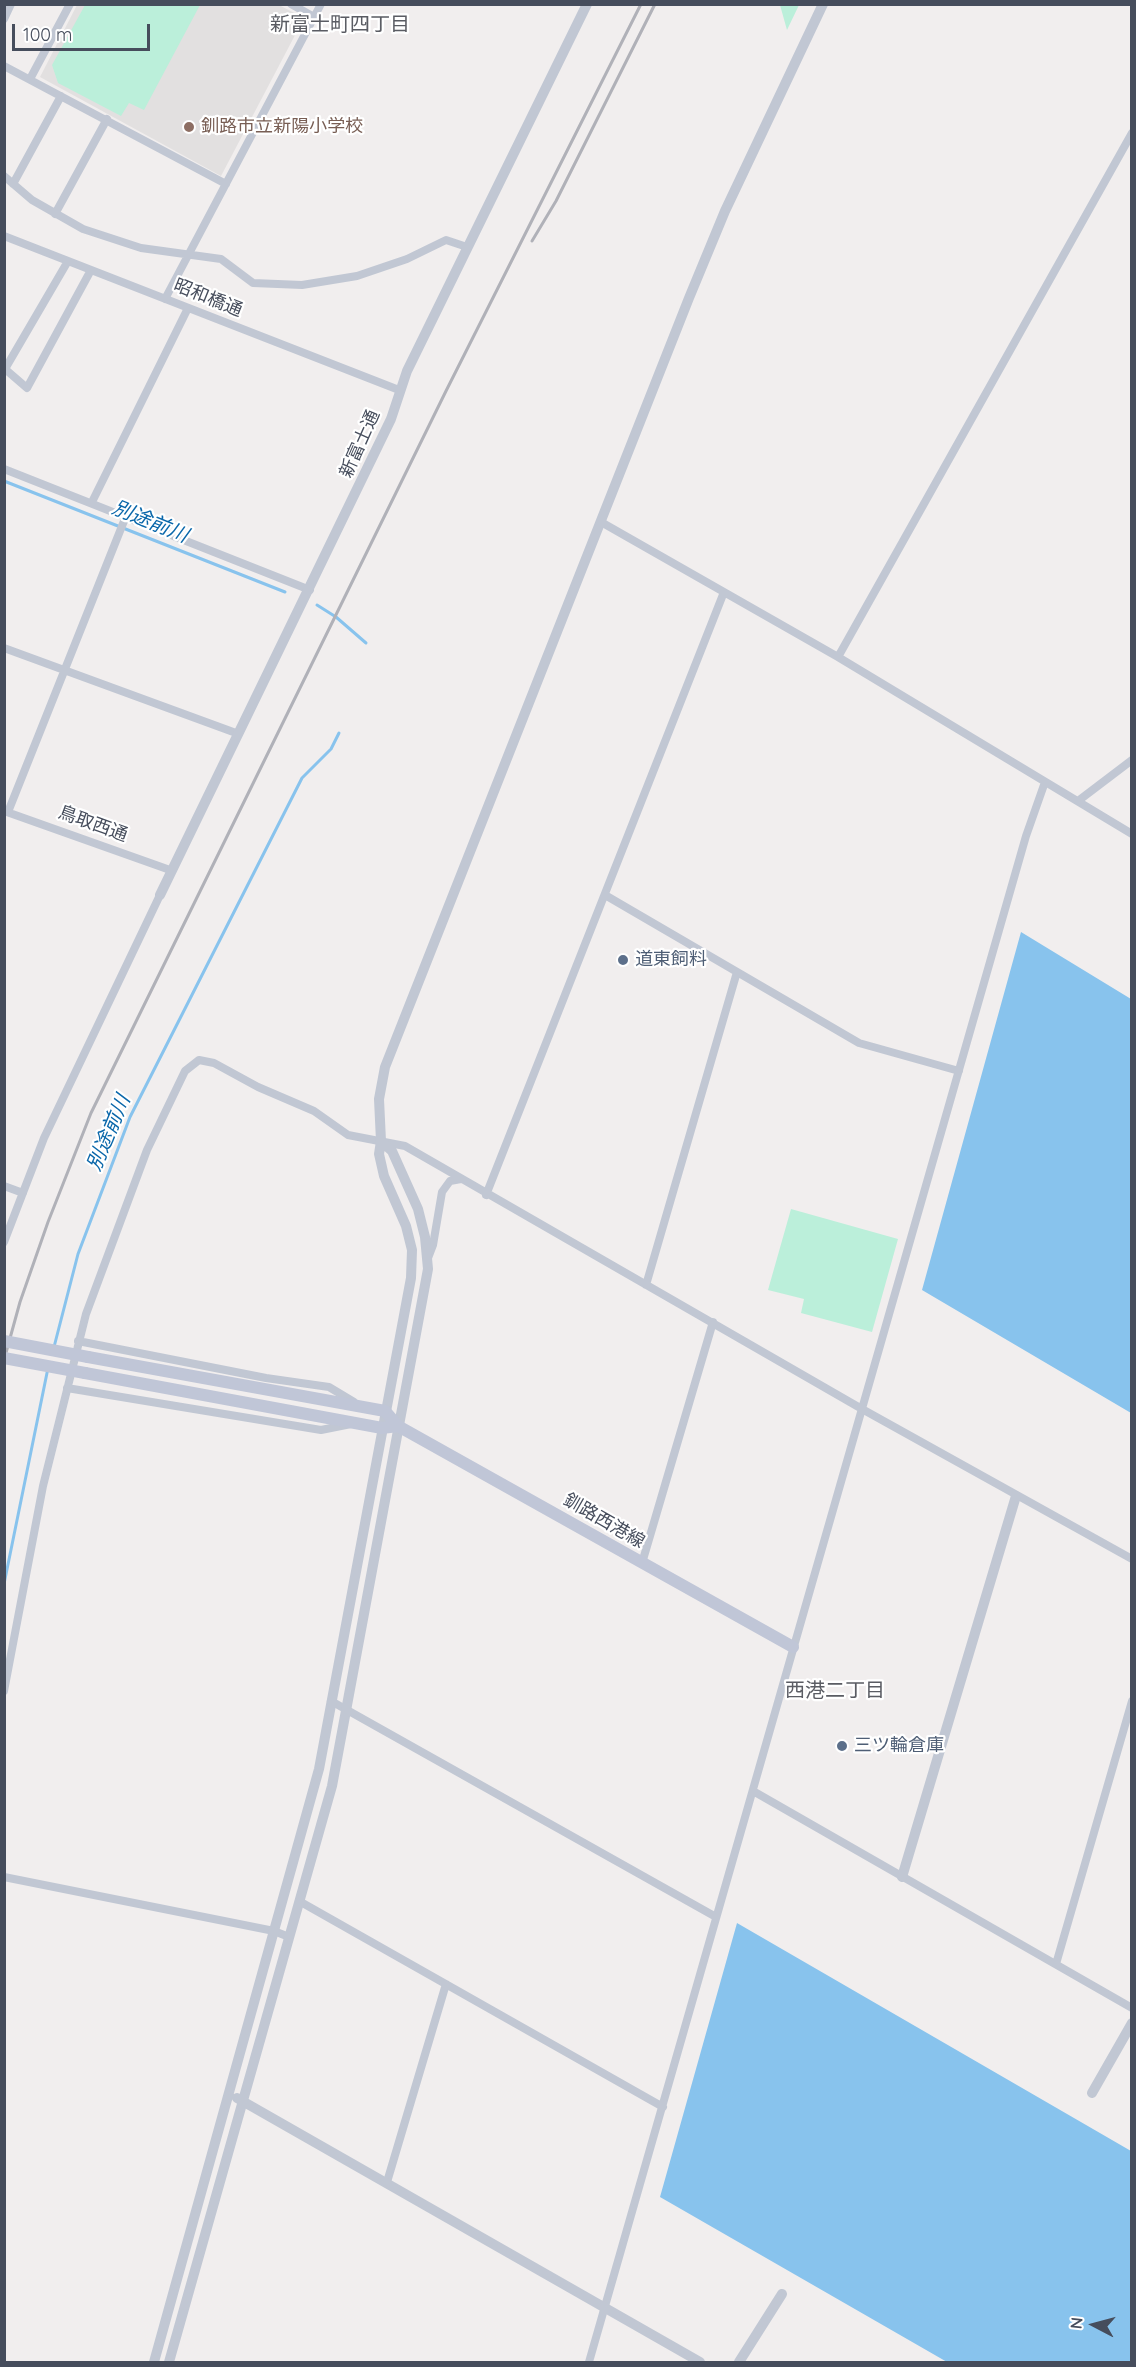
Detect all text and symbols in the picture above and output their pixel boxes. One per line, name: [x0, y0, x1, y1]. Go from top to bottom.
scale bar: [15, 12, 153, 50]
district label: 新富士町四丁目: [270, 13, 410, 37]
text: 100 m: [23, 23, 72, 46]
place label: 釧路市立新陽小学校: [201, 116, 363, 138]
marker: 釧路市立新陽小学校: [182, 120, 196, 134]
street label: 昭和橋通: [171, 275, 245, 321]
street label: 新富士通: [335, 407, 385, 481]
water label: 別途前川: [108, 496, 192, 548]
street label: 鳥取西通: [55, 802, 131, 846]
place label: 道東飼料: [635, 949, 707, 971]
marker: 道東飼料: [616, 953, 630, 967]
water label: 別途前川: [82, 1091, 136, 1175]
street label: 釧路西港線: [560, 1489, 648, 1553]
district label: 西港二丁目: [785, 1679, 885, 1703]
place label: 三ツ輪倉庫: [854, 1735, 944, 1757]
marker: 三ツ輪倉庫: [835, 1739, 849, 1753]
north arrow: [1064, 2295, 1124, 2355]
text: N: [1066, 2316, 1087, 2330]

